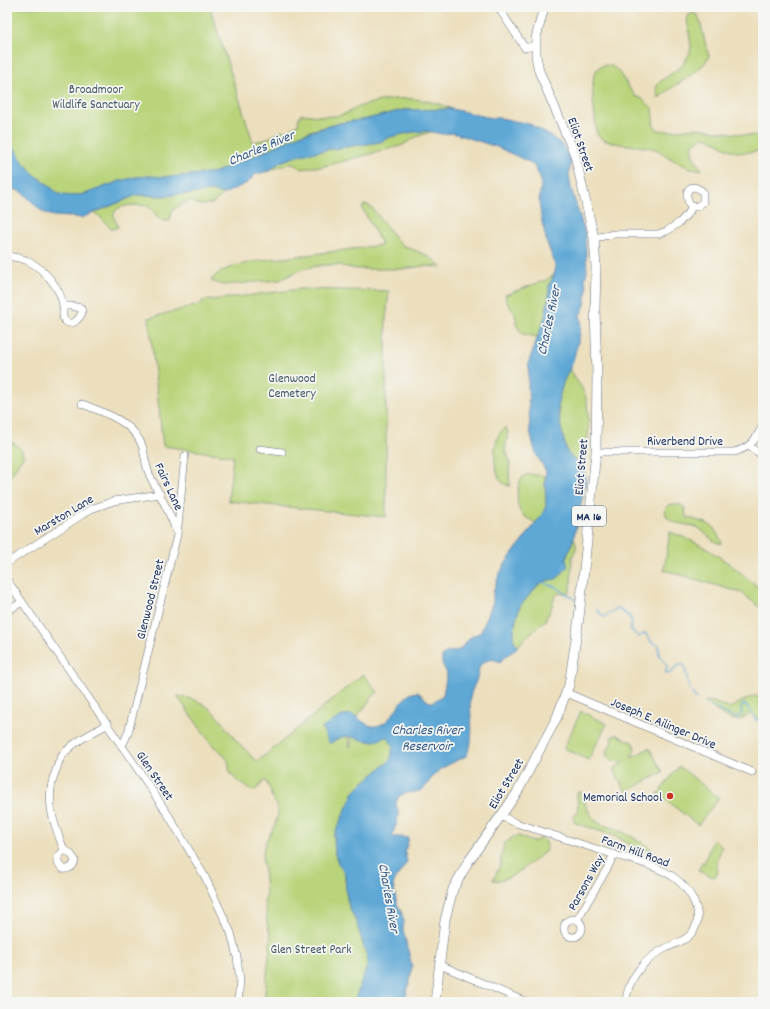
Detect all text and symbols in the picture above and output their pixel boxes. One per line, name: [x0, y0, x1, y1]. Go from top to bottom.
park label: Broadmoor Wildlife Sanctuary: [52, 81, 140, 115]
street label: Eliot Street: [561, 115, 598, 175]
water label: Charles River: [226, 125, 300, 172]
water label: Charles River: [533, 282, 567, 357]
park label: Glenwood Cemetery: [268, 370, 316, 404]
street label: Riverbend Drive: [647, 433, 723, 452]
street label: Eliot Street: [571, 438, 594, 496]
street label: Fairs Lane: [148, 460, 187, 514]
street label: Marston Lane: [31, 491, 98, 541]
road number: MA 16: [572, 506, 606, 526]
street label: Glenwood Street: [132, 557, 171, 642]
street label: Joseph E. Ailinger Drive: [607, 693, 719, 755]
water label: Charles River Reservoir: [392, 721, 464, 757]
street label: Glen Street: [130, 748, 178, 805]
street label: Eliot Street: [484, 755, 530, 813]
place label: Memorial School: [583, 789, 662, 808]
marker: Memorial School: [665, 791, 675, 801]
street label: Farm Hill Road: [598, 831, 672, 873]
street label: Parsons Way: [564, 851, 611, 915]
water label: Charles River: [372, 862, 404, 936]
park label: Glen Street Park: [270, 941, 352, 960]

